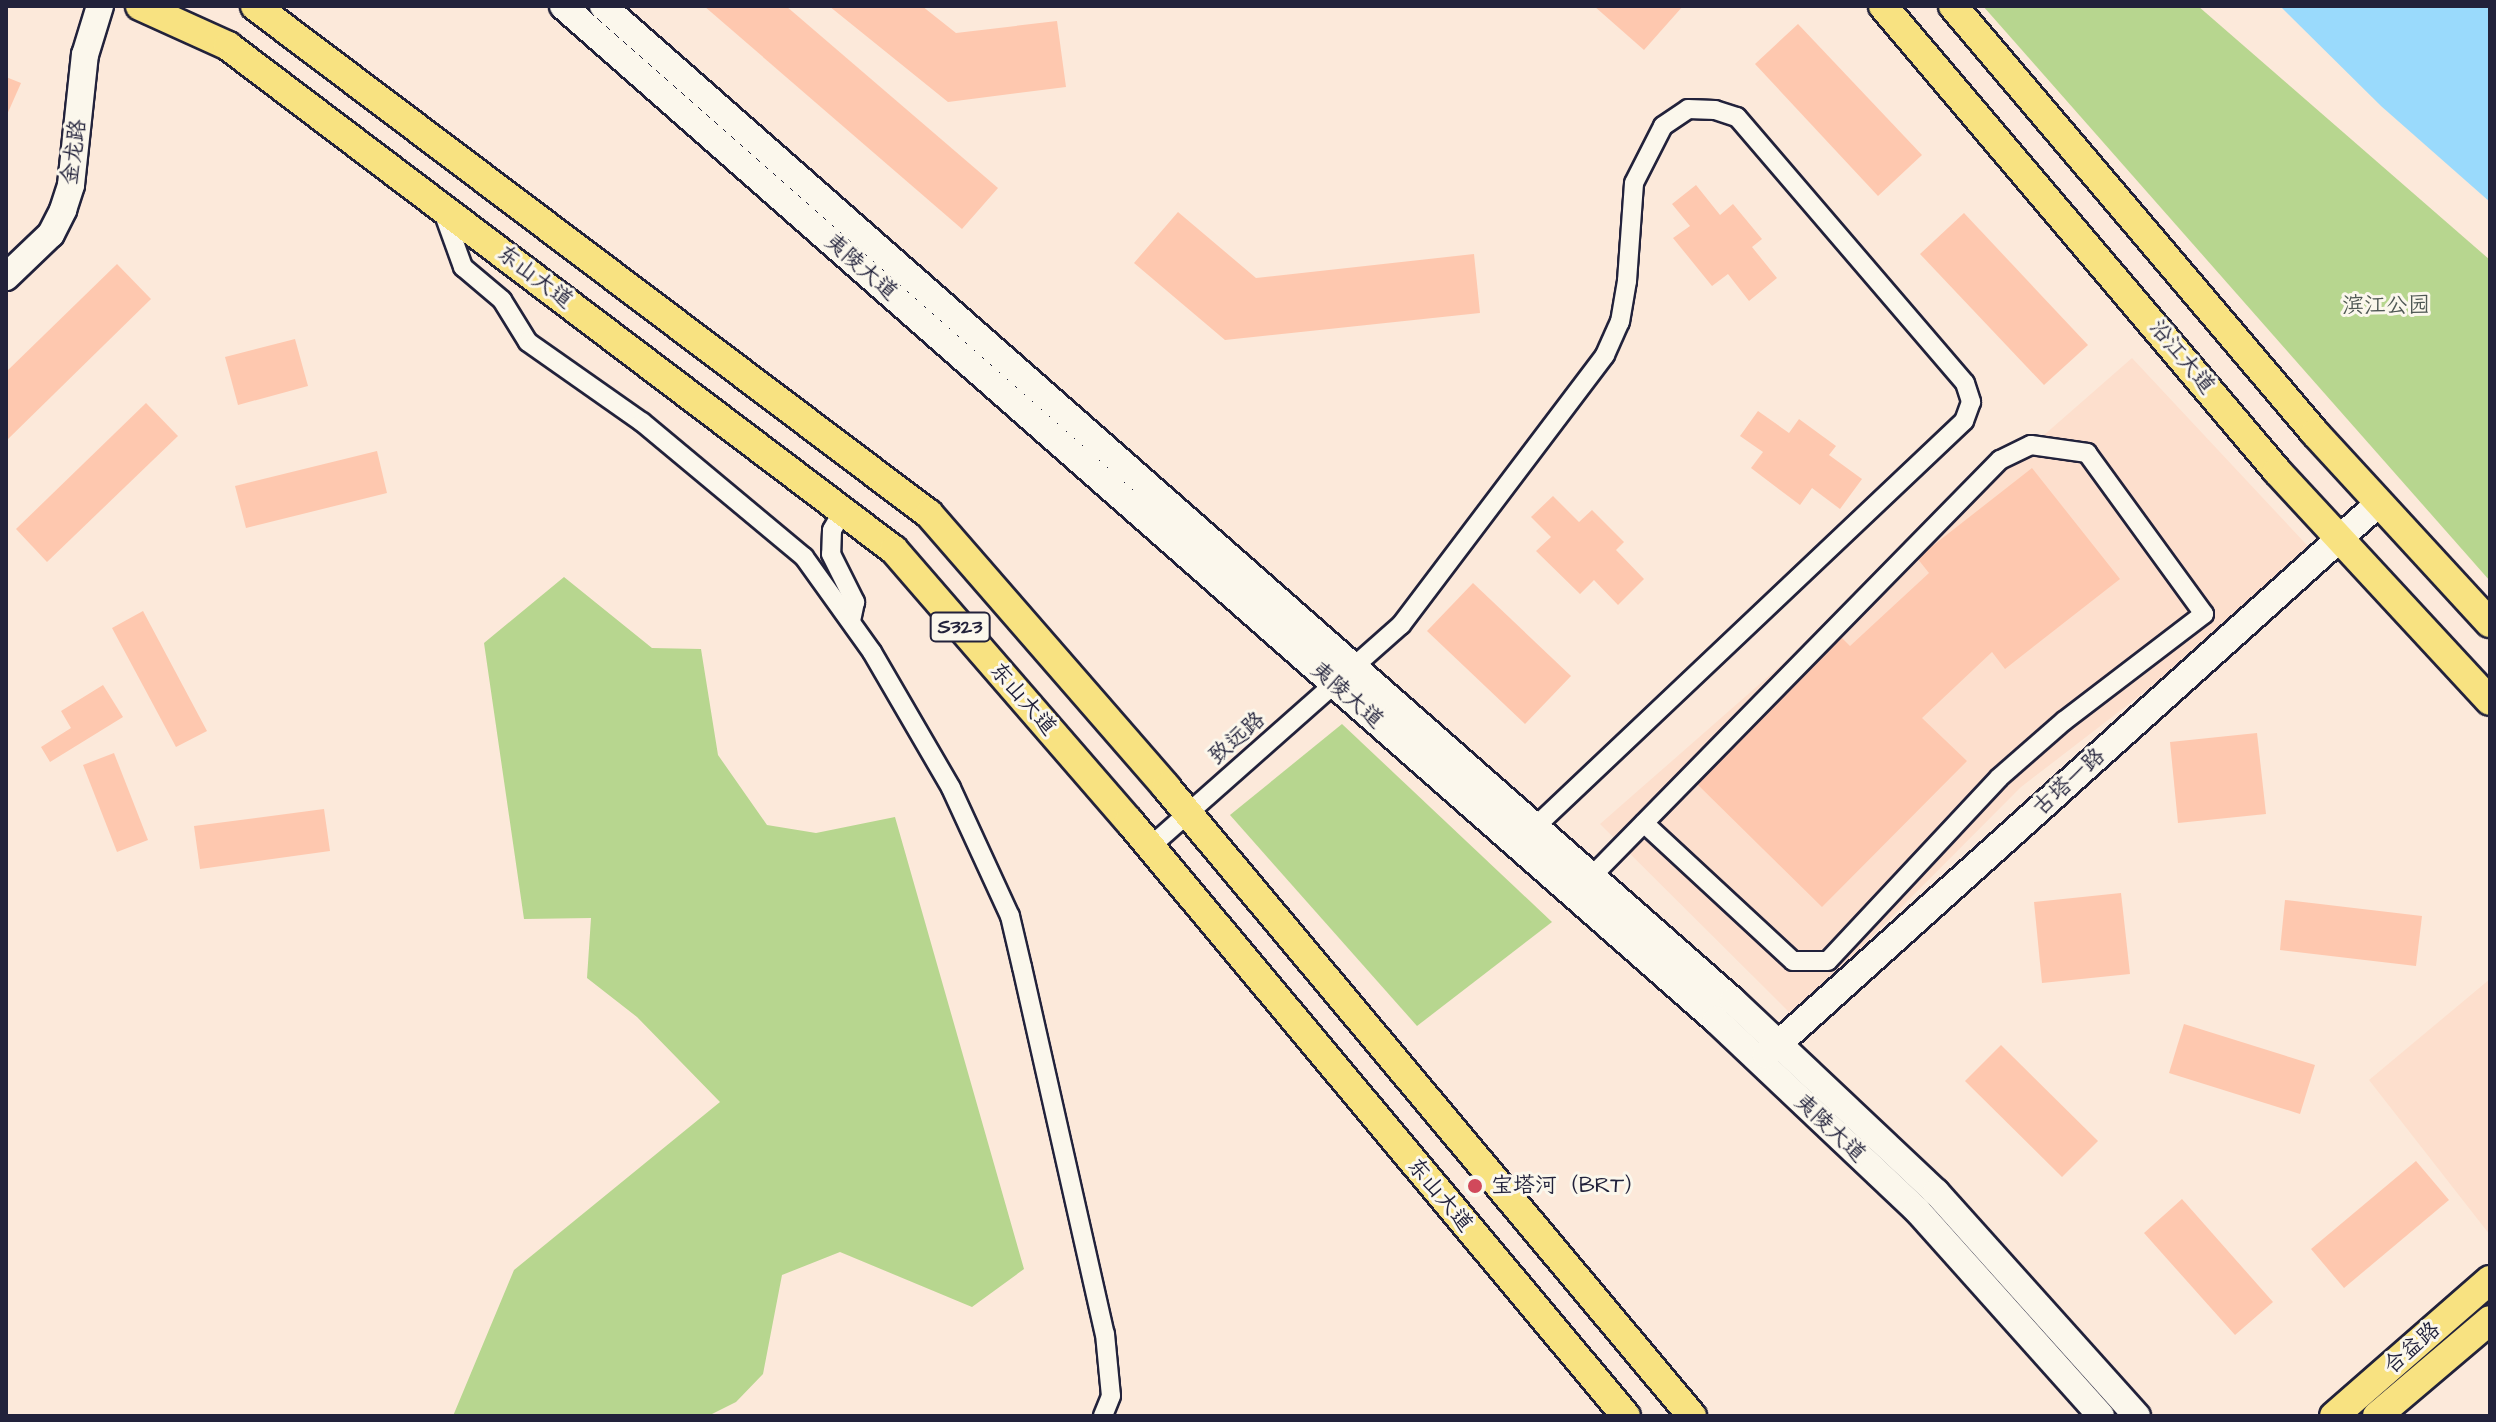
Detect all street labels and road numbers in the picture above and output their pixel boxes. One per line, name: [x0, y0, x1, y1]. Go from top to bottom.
street label: 金龙路: [56, 117, 92, 187]
street label: 夷陵大道: [819, 228, 903, 306]
street label: 东山大道: [492, 240, 578, 314]
street label: 沿江大道: [2144, 315, 2220, 399]
road number: S323: [928, 611, 992, 643]
street label: 夷陵大道: [1305, 656, 1389, 734]
street label: 东山大道: [984, 657, 1062, 741]
street label: 致远路: [1203, 706, 1271, 770]
street label: 古塔一路: [2027, 743, 2111, 821]
street label: 夷陵大道: [1789, 1088, 1871, 1168]
street label: 东山大道: [1402, 1153, 1478, 1237]
street label: 合益路: [2378, 1316, 2446, 1380]

